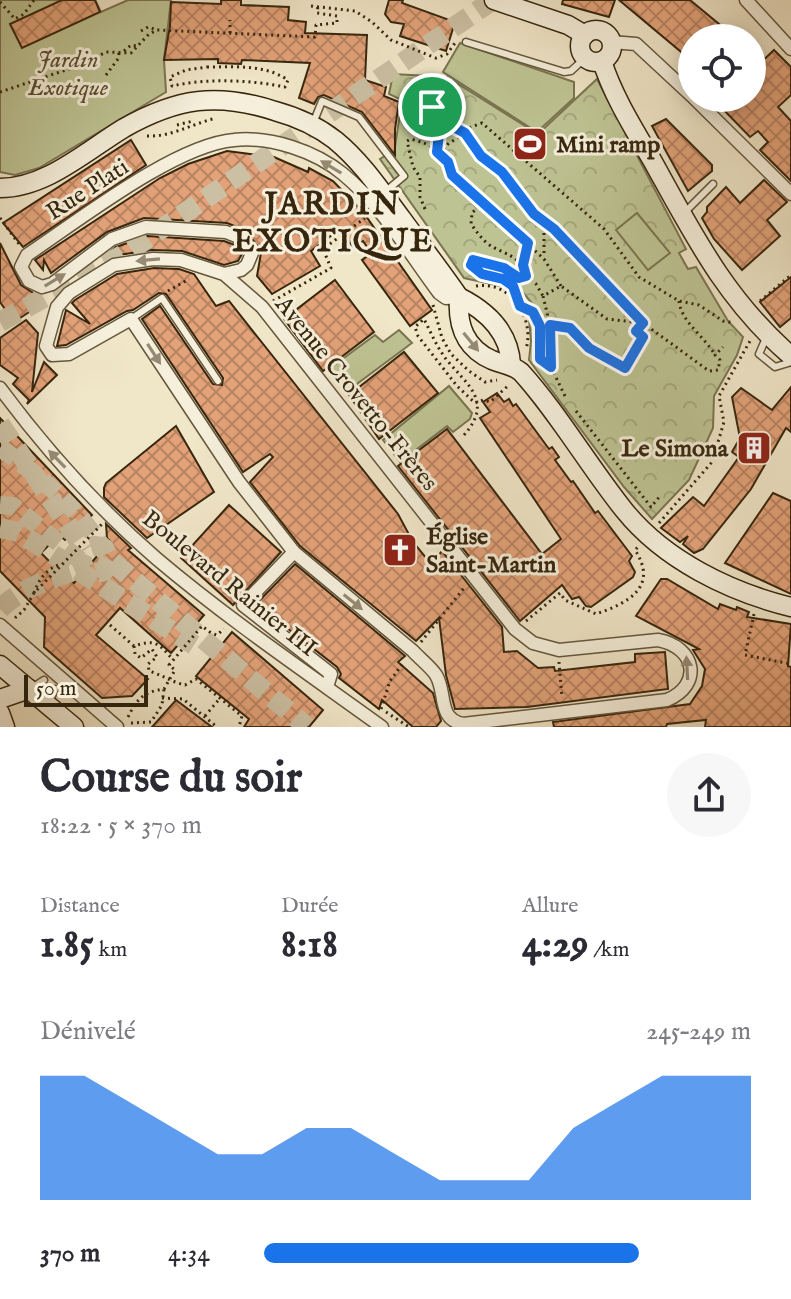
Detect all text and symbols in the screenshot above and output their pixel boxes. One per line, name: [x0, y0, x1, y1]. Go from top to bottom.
map controls: [678, 24, 766, 112]
button: locate: [678, 24, 766, 112]
park label: Jardin Exotique: [27, 45, 108, 104]
pin: [398, 73, 466, 141]
icon: arrive: [410, 85, 454, 129]
sports icon: Mini ramp: [511, 125, 549, 163]
place label: Mini ramp: [556, 130, 660, 161]
street label: Rue Plati: [41, 152, 135, 228]
one-way arrow: [320, 160, 342, 174]
district label: JARDIN EXOTIQUE: [232, 185, 434, 263]
one-way arrow: [136, 254, 161, 267]
one-way arrow: [44, 273, 66, 287]
street label: Avenue Crovetto-Frères: [267, 289, 444, 498]
one-way arrow: [462, 332, 479, 352]
one-way arrow: [146, 343, 161, 364]
building icon: Le Simona: [735, 429, 773, 467]
place label: Le Simona: [621, 434, 729, 465]
one-way arrow: [48, 450, 66, 469]
street label: Boulevard Rainier III: [135, 504, 323, 664]
place label: Église Saint-Martin: [426, 522, 557, 581]
church icon: Église Saint-Martin: [381, 531, 419, 569]
one-way arrow: [343, 593, 363, 610]
one-way arrow: [680, 655, 693, 680]
scale bar: [24, 671, 148, 707]
text: 50 m: [36, 675, 77, 703]
text: Course du soir: [40, 751, 302, 807]
button: share: [667, 753, 751, 837]
text: 18:22 · 5 × 370 m: [40, 809, 202, 842]
text: Distance: [40, 892, 120, 920]
text: Durée: [281, 892, 338, 920]
text: Allure: [522, 892, 578, 920]
text: 1.85: [40, 920, 94, 971]
text: 8:18: [281, 920, 338, 971]
text: 4:29: [522, 920, 588, 971]
text: km: [94, 936, 127, 964]
text: /km: [588, 936, 629, 964]
text: Dénivelé: [40, 1015, 136, 1048]
text: 245–249 m: [646, 1015, 751, 1048]
text: 370 m: [40, 1237, 100, 1270]
text: 4:34: [168, 1237, 210, 1270]

